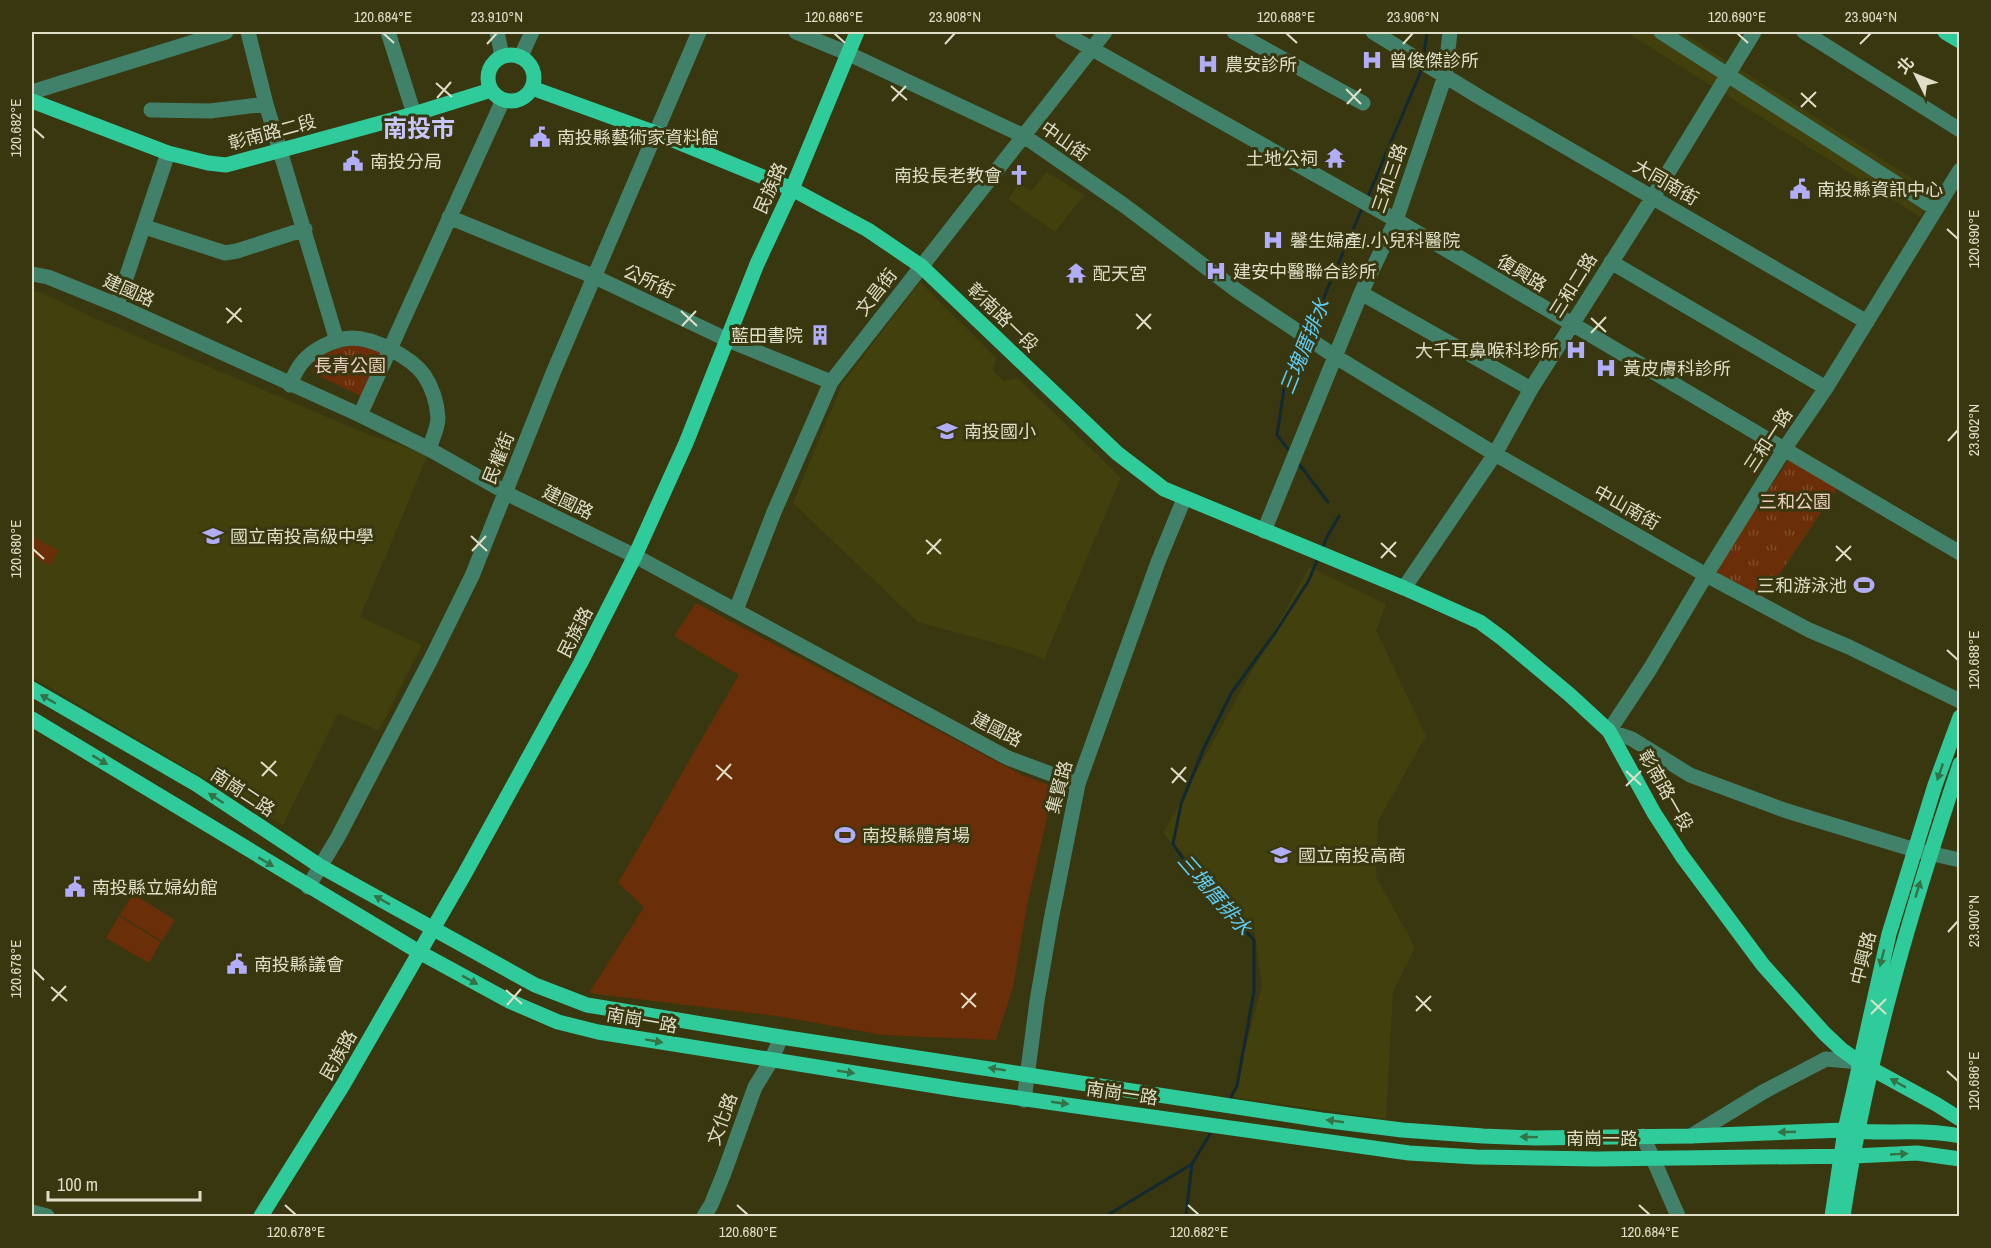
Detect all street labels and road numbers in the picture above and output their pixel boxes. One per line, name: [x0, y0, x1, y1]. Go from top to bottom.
street label: 彰南路二段: [225, 108, 319, 156]
street label: 中山街: [1036, 115, 1094, 167]
street label: 三和三路: [1365, 140, 1413, 216]
street label: 大同南街: [1629, 153, 1703, 211]
street label: 民族路: [748, 158, 792, 218]
street label: 復興路: [1492, 248, 1552, 298]
street label: 三和二路: [1543, 248, 1603, 322]
street label: 公所街: [619, 258, 679, 304]
street label: 文昌街: [850, 263, 902, 321]
street label: 建國路: [99, 268, 159, 312]
street label: 彰南路一段: [962, 277, 1044, 357]
street label: 三和一路: [1738, 403, 1798, 477]
street label: 民權街: [476, 428, 520, 488]
street label: 建國路: [538, 479, 598, 525]
street label: 中山南街: [1589, 479, 1665, 535]
street label: 民族路: [552, 602, 598, 662]
street label: 建國路: [967, 706, 1027, 752]
street label: 彰南路一段: [1633, 745, 1699, 835]
street label: 集賢路: [1040, 758, 1078, 816]
street label: 南崗二路: [206, 762, 280, 822]
street label: 中興路: [1844, 929, 1882, 987]
street label: 南崗一路: [604, 1001, 680, 1039]
street label: 民族路: [314, 1025, 362, 1085]
street label: 南崗一路: [1085, 1076, 1159, 1110]
street label: 文化路: [701, 1089, 743, 1149]
street label: 南崗一路: [1566, 1126, 1638, 1151]

